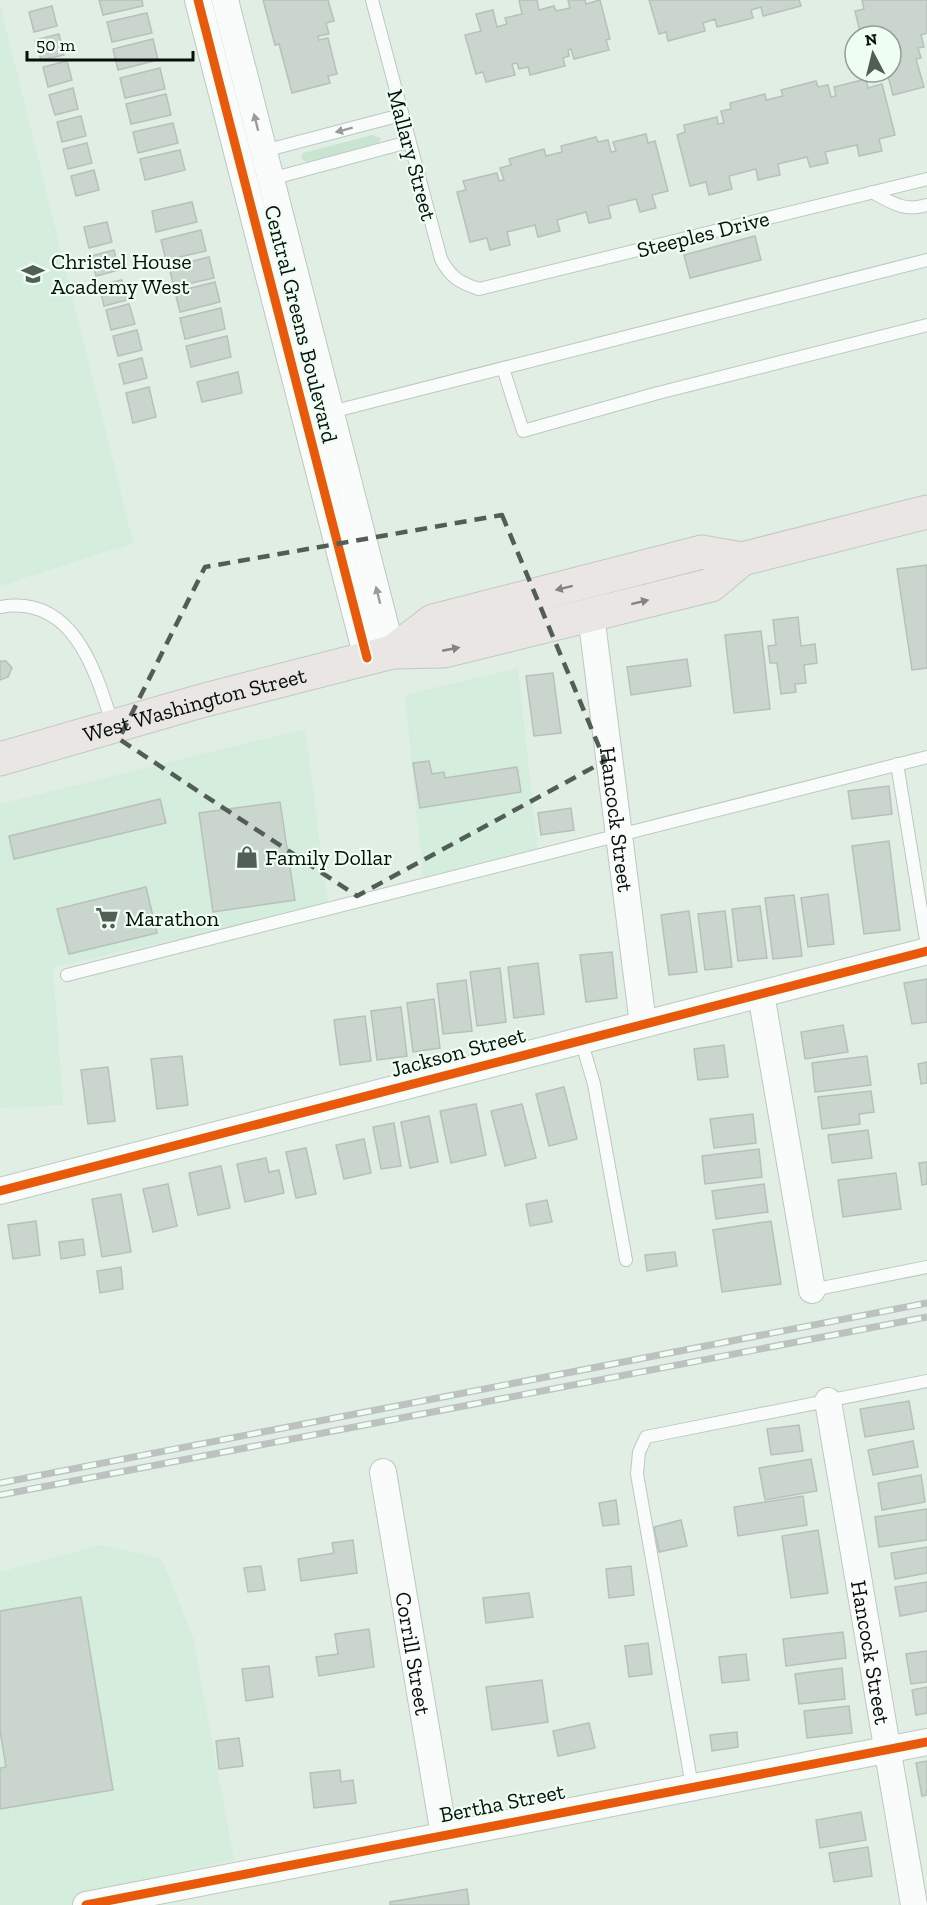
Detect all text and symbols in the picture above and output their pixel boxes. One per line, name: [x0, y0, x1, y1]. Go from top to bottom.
scale bar: [27, 24, 194, 62]
north arrow: [843, 24, 903, 84]
text: N: [864, 29, 878, 50]
text: 50 m: [36, 34, 76, 56]
street label: Mallary Street: [381, 86, 443, 225]
one-way arrow: [251, 112, 261, 131]
one-way arrow: [335, 125, 353, 135]
street label: Central Greens Boulevard: [258, 202, 344, 446]
street label: Steeples Drive: [634, 205, 772, 263]
place label: Christel House Academy West: [51, 248, 192, 300]
school or university icon: Christel House Academy West: [20, 261, 46, 287]
one-way arrow: [555, 584, 573, 594]
one-way arrow: [372, 586, 382, 604]
one-way arrow: [631, 597, 649, 607]
one-way arrow: [441, 644, 460, 653]
street label: West Washington Street: [80, 661, 310, 748]
street label: Hancock Street: [594, 745, 640, 894]
shop icon: Family Dollar: [234, 844, 260, 870]
place label: Family Dollar: [265, 844, 392, 871]
supermarket icon: Marathon: [94, 905, 120, 931]
place label: Marathon: [125, 905, 219, 932]
street label: Jackson Street: [388, 1021, 529, 1083]
street label: Hancock Street: [845, 1578, 897, 1727]
street label: Corrill Street: [390, 1590, 437, 1718]
street label: Bertha Street: [437, 1777, 568, 1828]

